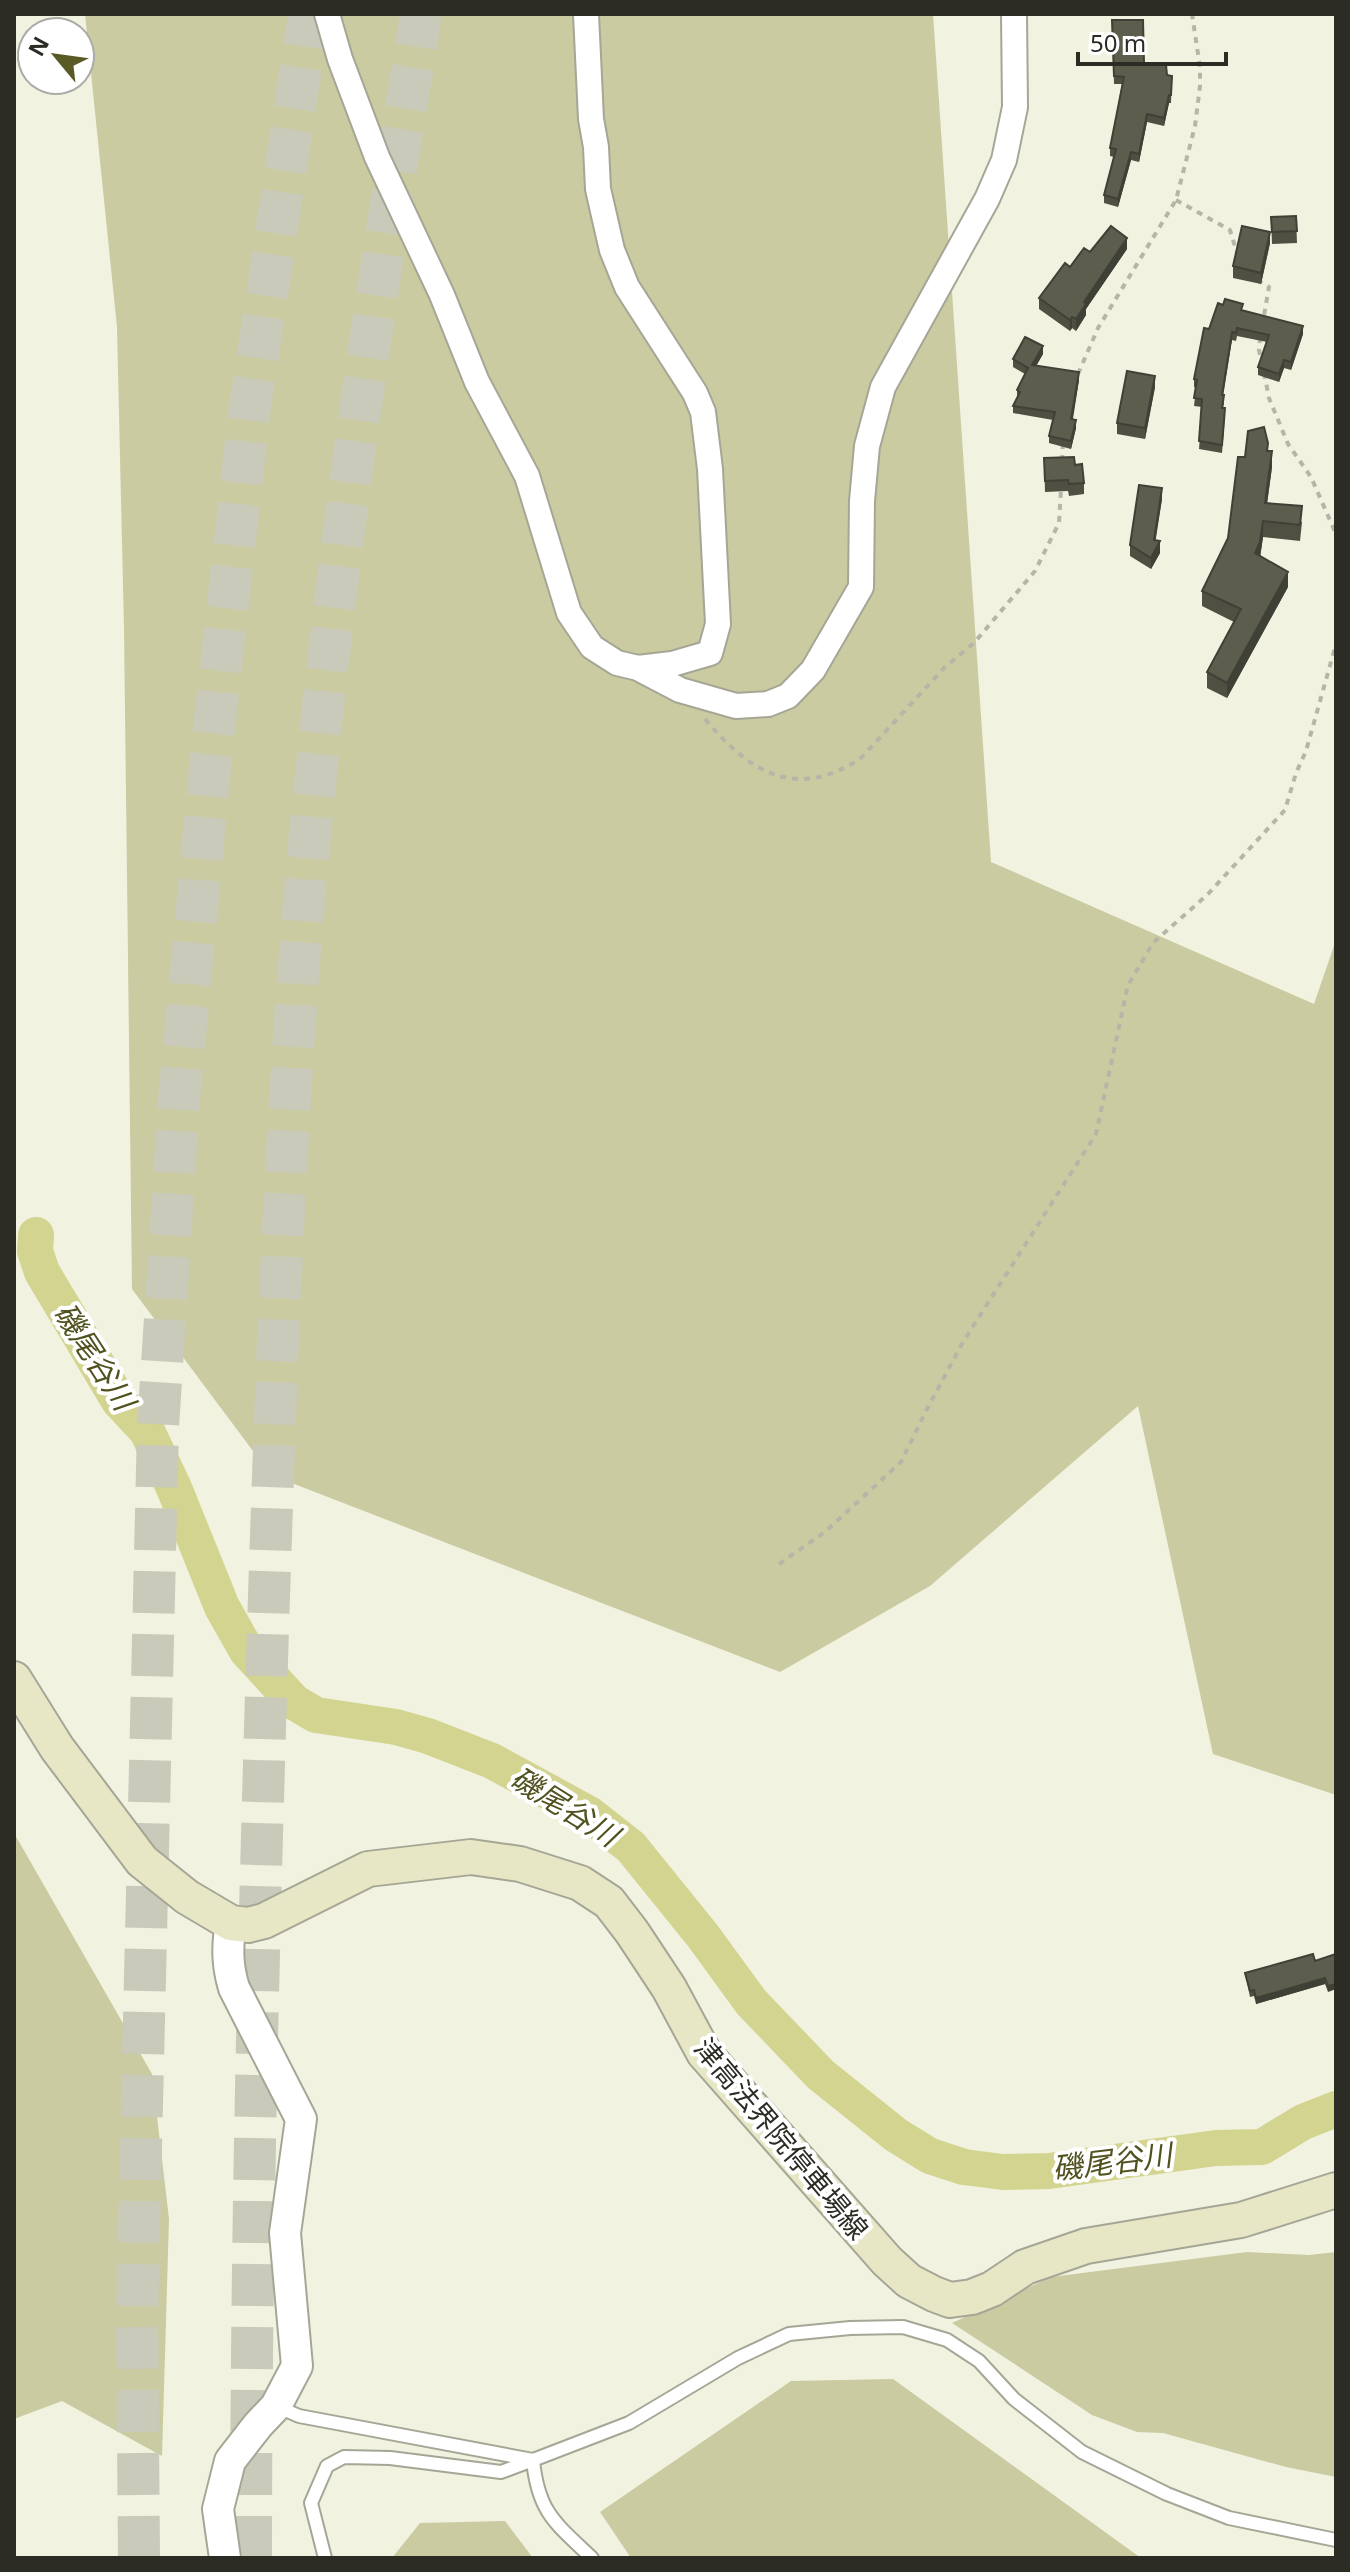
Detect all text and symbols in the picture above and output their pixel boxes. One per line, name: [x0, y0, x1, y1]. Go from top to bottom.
north arrow: [16, 16, 96, 96]
scale bar: [1078, 16, 1226, 66]
text: 50 m: [1090, 26, 1146, 59]
text: N: [20, 31, 55, 61]
water label: 磯尾谷川: [45, 1295, 147, 1420]
water label: 磯尾谷川: [503, 1757, 629, 1857]
street label: 津高法界院停車場線: [686, 2029, 878, 2247]
water label: 磯尾谷川: [1050, 2133, 1177, 2189]

